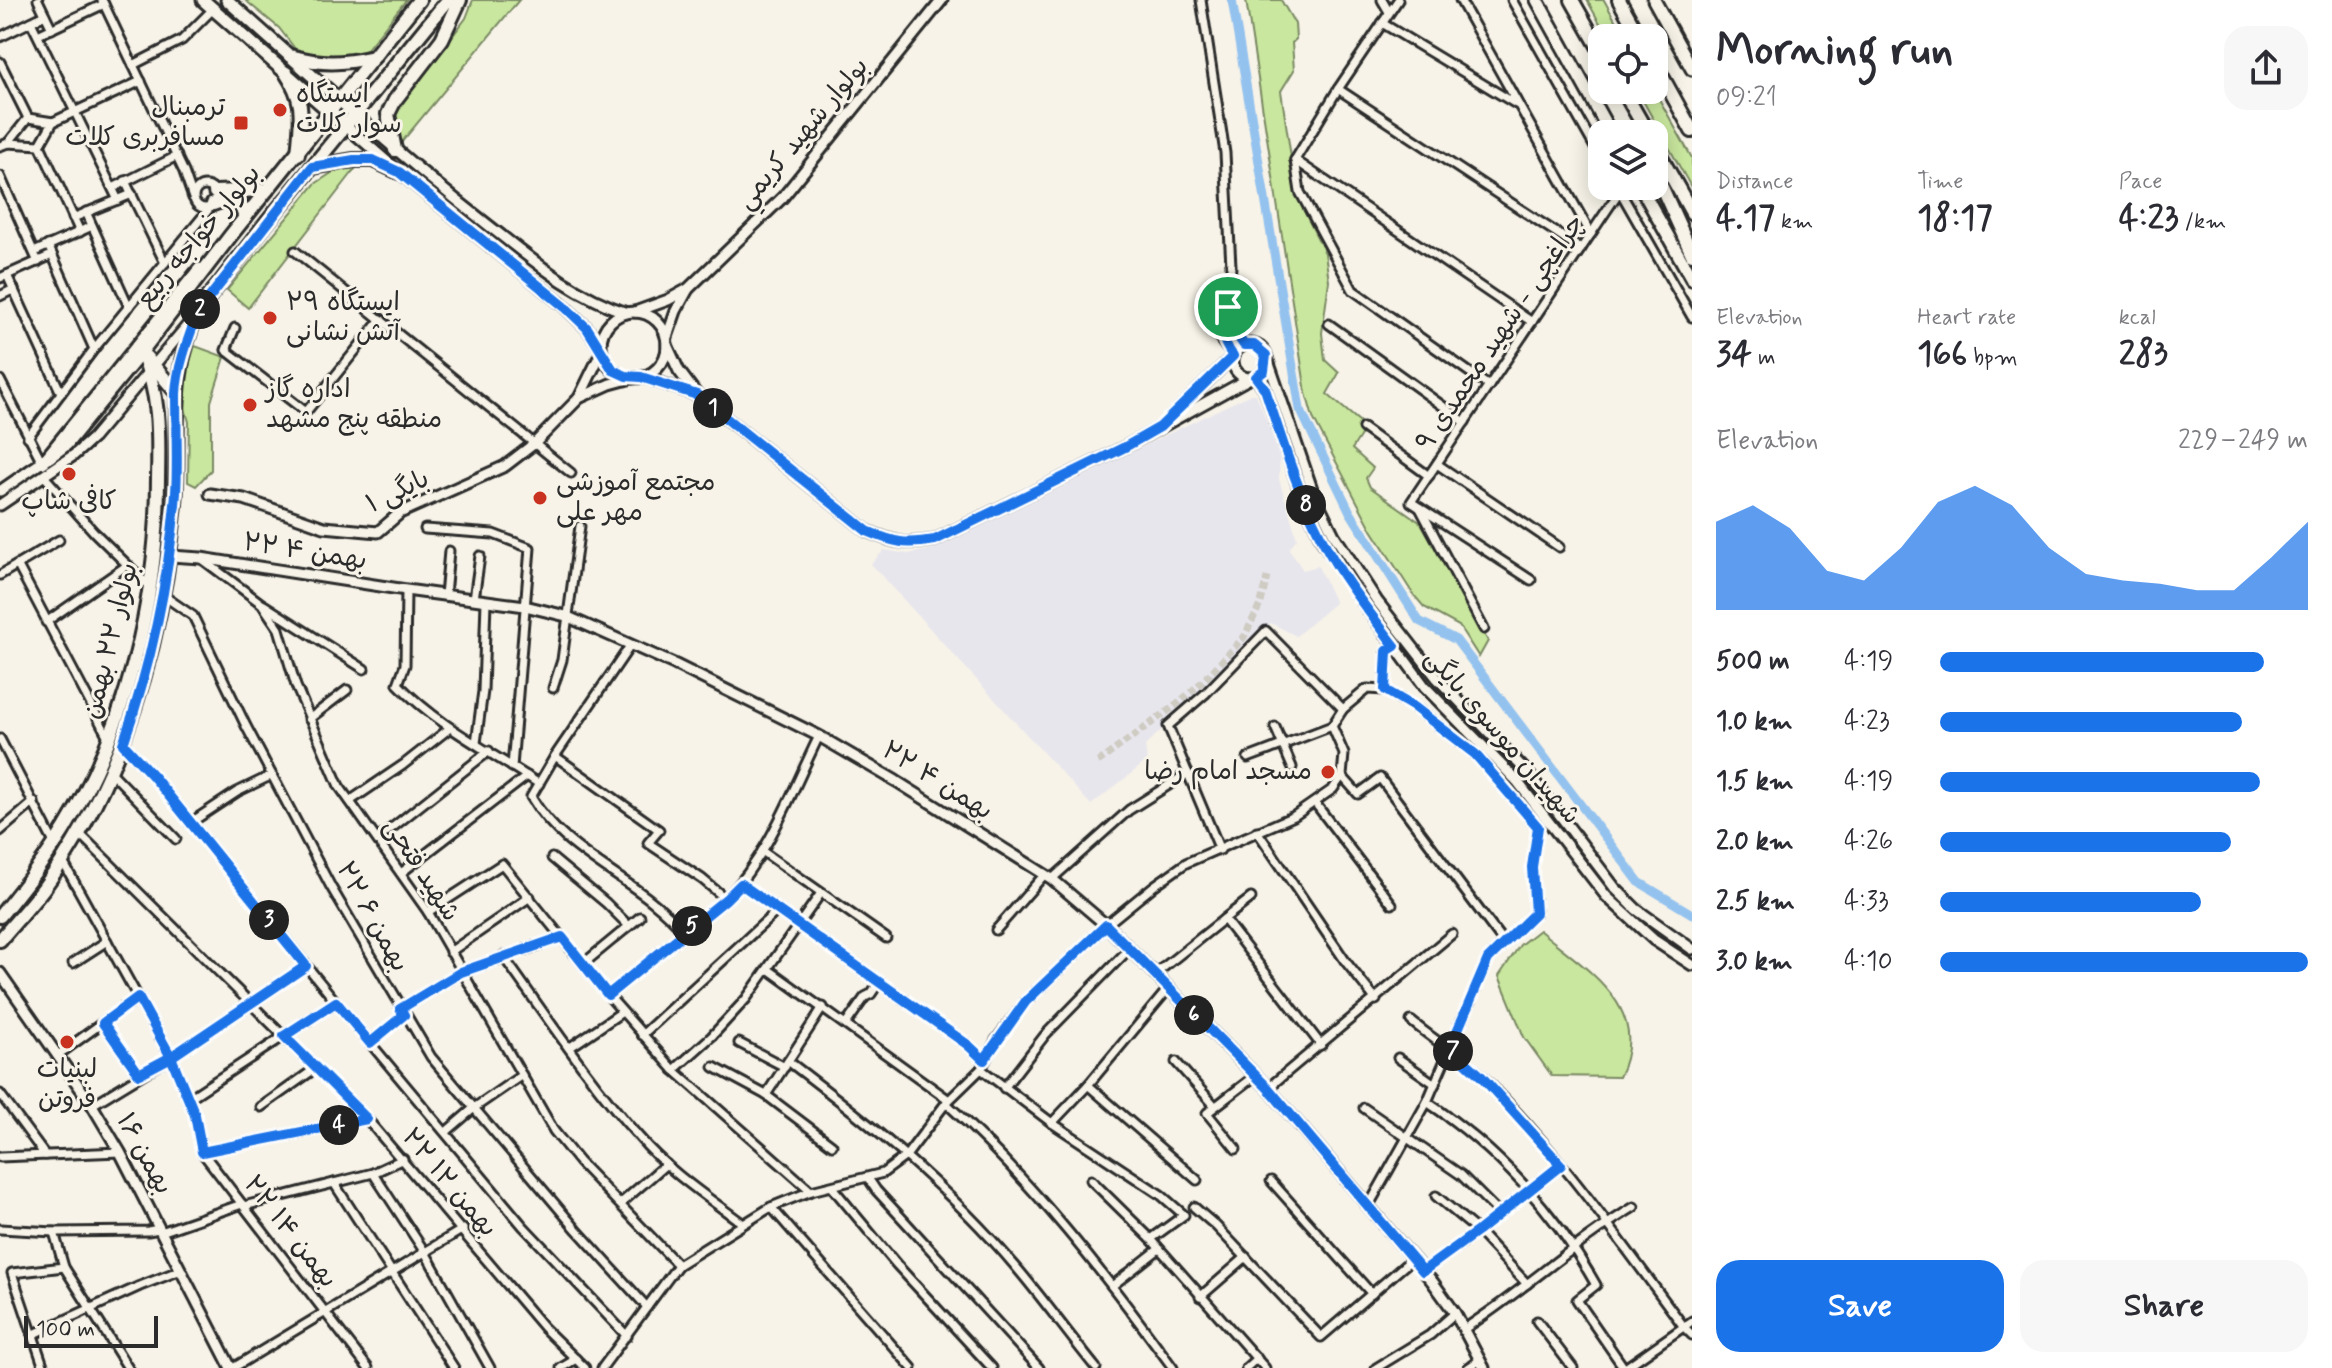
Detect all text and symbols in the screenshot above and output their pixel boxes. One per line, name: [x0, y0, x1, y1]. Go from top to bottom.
text: Morning run: [1716, 22, 1953, 80]
map controls: [1588, 24, 1668, 200]
button: locate: [1588, 24, 1668, 104]
button: share: [2224, 26, 2308, 110]
street label: بولوار شهيد كريمي: [729, 51, 880, 220]
place label: ایستگاه سوار کلات: [296, 78, 402, 142]
text: 09:21: [1716, 81, 1777, 115]
place label: ترمبنال مسافربری کلات: [65, 91, 225, 155]
marker: ایستگاه سوار کلات: [271, 101, 289, 119]
marker: ترمبنال مسافربری کلات: [232, 114, 250, 132]
button: layers: [1588, 120, 1668, 200]
street label: بولوار خواجه ربیع: [129, 158, 269, 316]
text: Distance: [1716, 168, 1793, 196]
text: Time: [1917, 168, 1963, 196]
text: Pace: [2119, 168, 2162, 196]
text: 4.17: [1716, 196, 1775, 241]
text: 18:17: [1917, 196, 1993, 241]
text: 4:23: [2119, 196, 2179, 241]
street label: ۹ چراغچی - شهید محمدی: [1409, 208, 1593, 458]
text: km: [1775, 208, 1813, 236]
text: /km: [2179, 208, 2226, 236]
pin: [1194, 273, 1262, 341]
icon: arrive: [1206, 285, 1250, 329]
place label: ایستگاه ۲۹ آتش نشانی: [286, 286, 402, 350]
pin: 2: [180, 289, 220, 329]
text: 2: [195, 295, 205, 323]
text: Elevation: [1716, 304, 1803, 332]
text: Heart rate: [1917, 304, 2016, 332]
text: kcal: [2119, 304, 2156, 332]
marker: ایستگاه ۲۹ آتش نشانی: [261, 309, 279, 327]
text: 34: [1716, 332, 1752, 377]
text: 166: [1917, 332, 1967, 377]
text: 283: [2119, 332, 2168, 377]
text: m: [1752, 344, 1775, 372]
text: bpm: [1967, 344, 2018, 372]
place label: اداره گاز منطقه پنج مشهد: [264, 373, 442, 437]
pin: 1: [693, 388, 733, 428]
text: 1: [708, 394, 718, 422]
marker: اداره گاز منطقه پنج مشهد: [241, 396, 259, 414]
text: Elevation: [1716, 424, 1818, 458]
text: 229–249 m: [2178, 424, 2308, 458]
street label: بایگی ۱: [361, 462, 435, 522]
marker: کافی شاپ: [60, 465, 78, 483]
place label: مجتمع آموزشی مهر علی: [556, 466, 715, 530]
place label: کافی شاپ: [21, 484, 117, 519]
pin: 8: [1286, 485, 1326, 525]
marker: مجتمع آموزشی مهر علی: [531, 489, 549, 507]
text: 8: [1300, 491, 1312, 519]
street label: ۲۲ بهمن ۴: [241, 525, 369, 579]
street label: بولوار ۲۲ بهمن: [75, 559, 147, 723]
street label: شهیدان موسوی بایگی: [1416, 642, 1588, 832]
text: 500 m: [1716, 645, 1790, 679]
text: 4:19: [1844, 645, 1893, 679]
text: 1.0 km: [1716, 705, 1793, 739]
text: 4:23: [1844, 705, 1890, 739]
street label: ۲۲ بهمن ۴: [875, 734, 999, 828]
place label: مسجد امام رضا: [1144, 755, 1312, 790]
marker: مسجد امام رضا: [1319, 763, 1337, 781]
text: 1.5 km: [1716, 765, 1794, 799]
text: 4:19: [1844, 765, 1893, 799]
street label: شهید فتحی: [375, 812, 467, 928]
text: 2.0 km: [1716, 825, 1794, 859]
text: 4:26: [1844, 825, 1893, 859]
street label: ۲۲ بهمن ۶: [328, 856, 416, 978]
text: 2.5 km: [1716, 885, 1795, 919]
text: 4:33: [1844, 885, 1889, 919]
pin: 3: [249, 900, 289, 940]
text: 3: [264, 906, 274, 934]
pin: 5: [672, 906, 712, 946]
text: 5: [685, 912, 699, 940]
text: 3.0 km: [1716, 945, 1793, 979]
text: 4:10: [1844, 945, 1893, 979]
pin: 6: [1174, 995, 1214, 1035]
text: 6: [1188, 1001, 1200, 1029]
pin: 7: [1433, 1031, 1473, 1071]
marker: لبنیات فروتن: [58, 1033, 76, 1051]
text: 7: [1446, 1037, 1460, 1065]
place label: لبنیات فروتن: [37, 1053, 97, 1117]
pin: 4: [319, 1105, 359, 1145]
street label: بهمن ۱۶: [108, 1107, 180, 1201]
text: 4: [333, 1111, 345, 1139]
street label: ۲۲ بهمن ۱۲: [393, 1121, 505, 1245]
street label: ۲۲ بهمن ۱۴: [235, 1169, 345, 1295]
button: Save: [1716, 1260, 2004, 1352]
button: Share: [2020, 1260, 2308, 1352]
scale bar: [24, 1312, 158, 1348]
text: 100 m: [36, 1316, 95, 1344]

